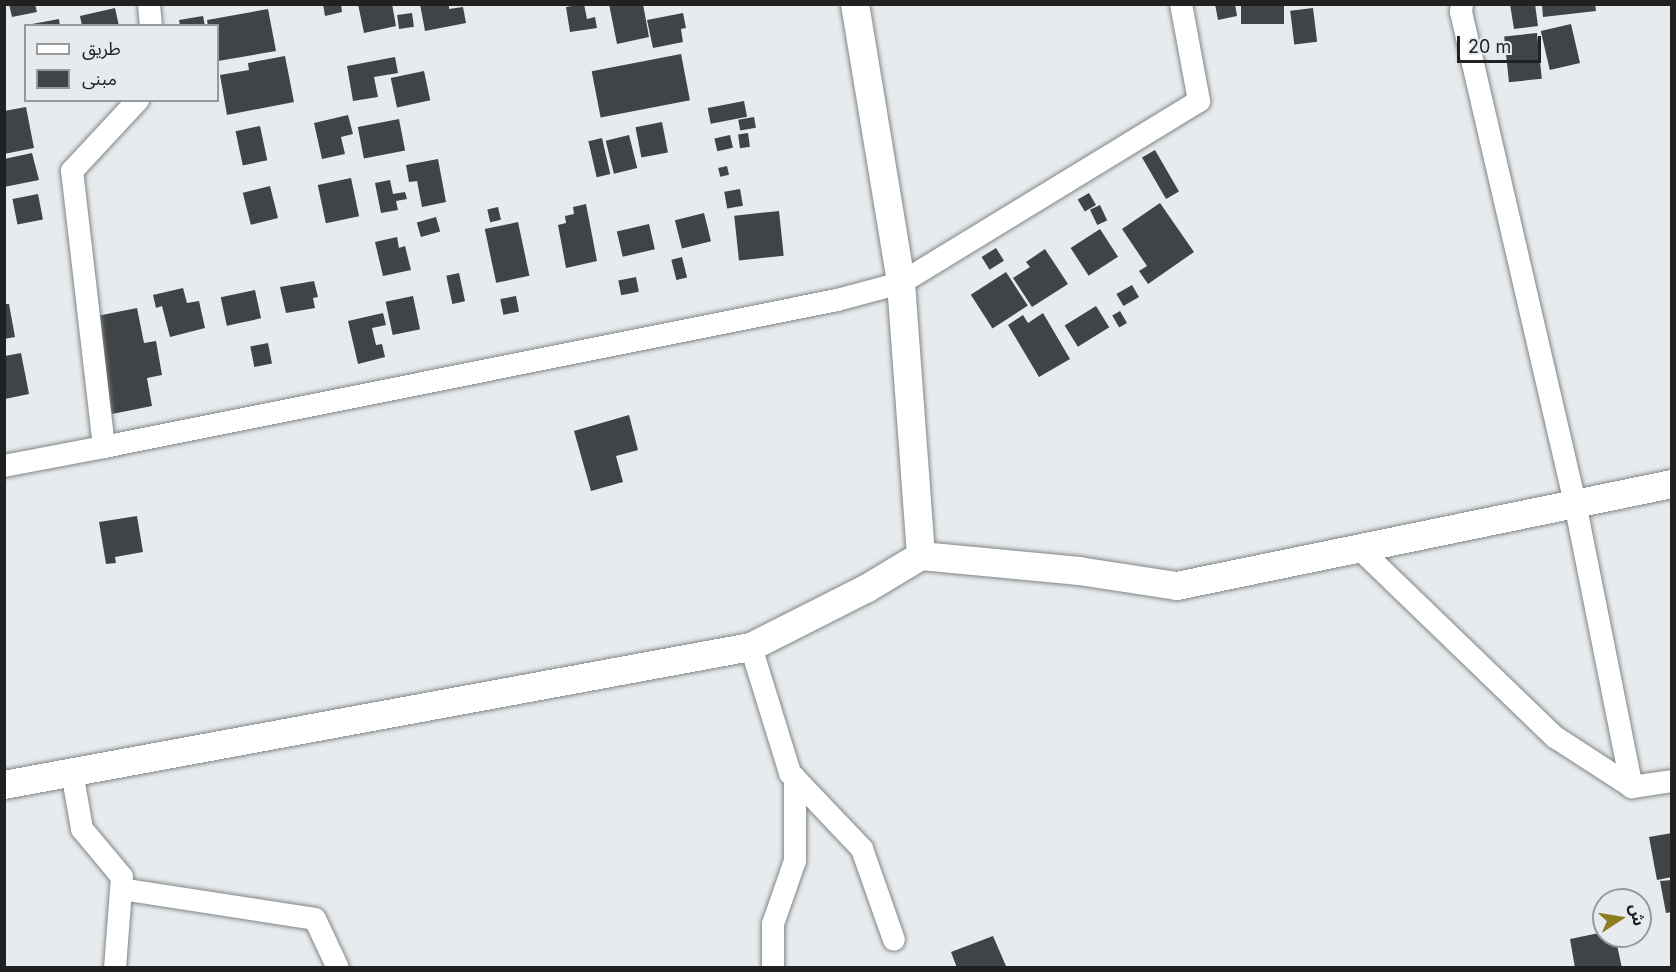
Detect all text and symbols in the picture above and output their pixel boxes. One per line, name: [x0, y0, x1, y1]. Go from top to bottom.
legend: [24, 24, 219, 102]
scale bar: [1460, 24, 1544, 62]
text: 20 m: [1468, 36, 1511, 57]
text: طريق: [82, 38, 121, 59]
text: مبنى: [82, 68, 117, 89]
north arrow: [1592, 888, 1652, 948]
text: ش: [1626, 902, 1650, 927]

